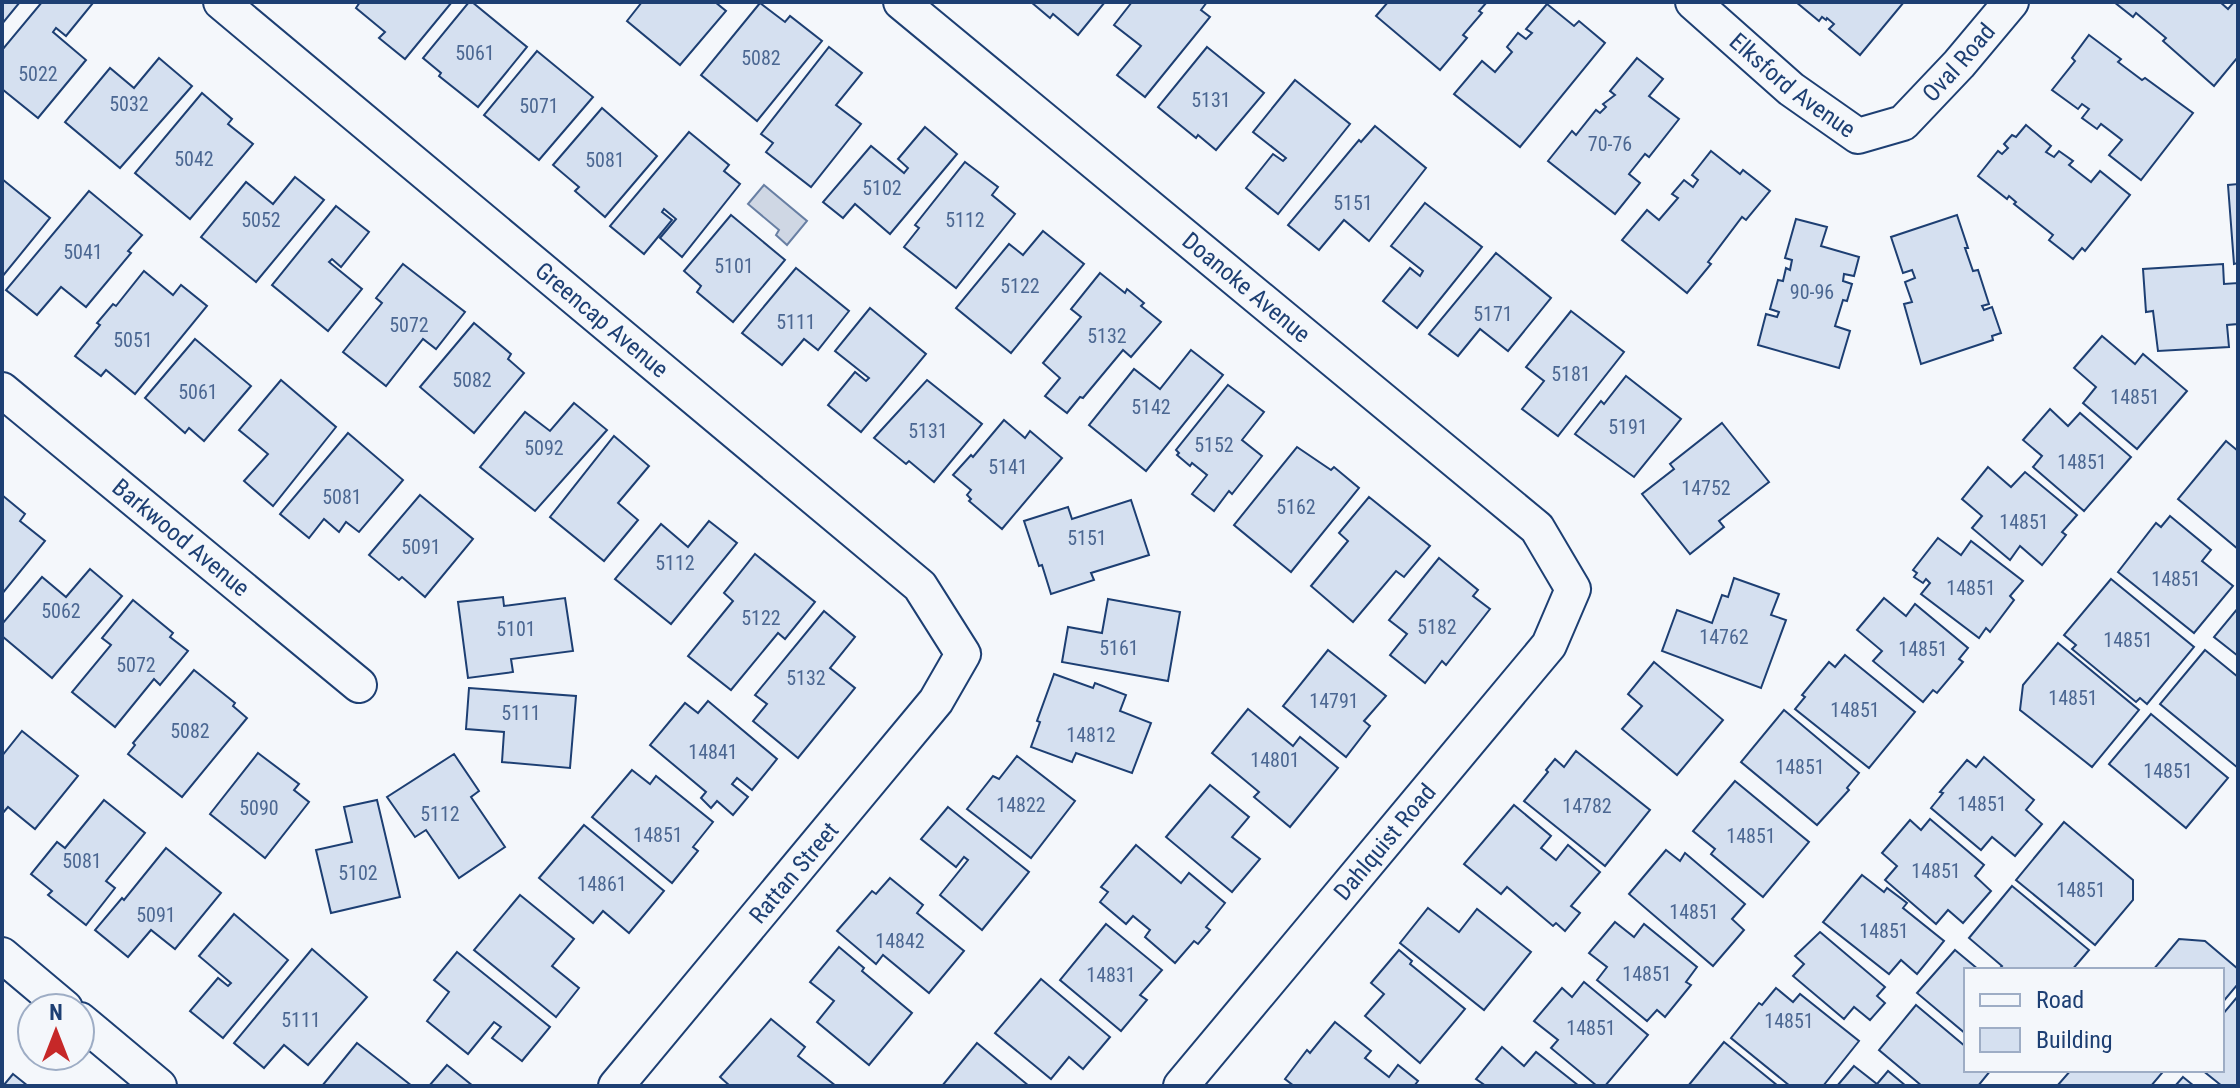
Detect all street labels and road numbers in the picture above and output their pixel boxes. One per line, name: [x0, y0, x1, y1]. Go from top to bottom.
street label: Oval Road: [1917, 18, 2001, 108]
street label: Elksford Avenue: [1724, 27, 1861, 144]
street label: Doanoke Avenue: [1177, 227, 1316, 348]
street label: Greencap Avenue: [530, 257, 674, 383]
street label: Barkwood Avenue: [107, 473, 255, 602]
street label: Dahlquist Road: [1328, 778, 1442, 906]
street label: Rattan Street: [744, 817, 844, 929]

